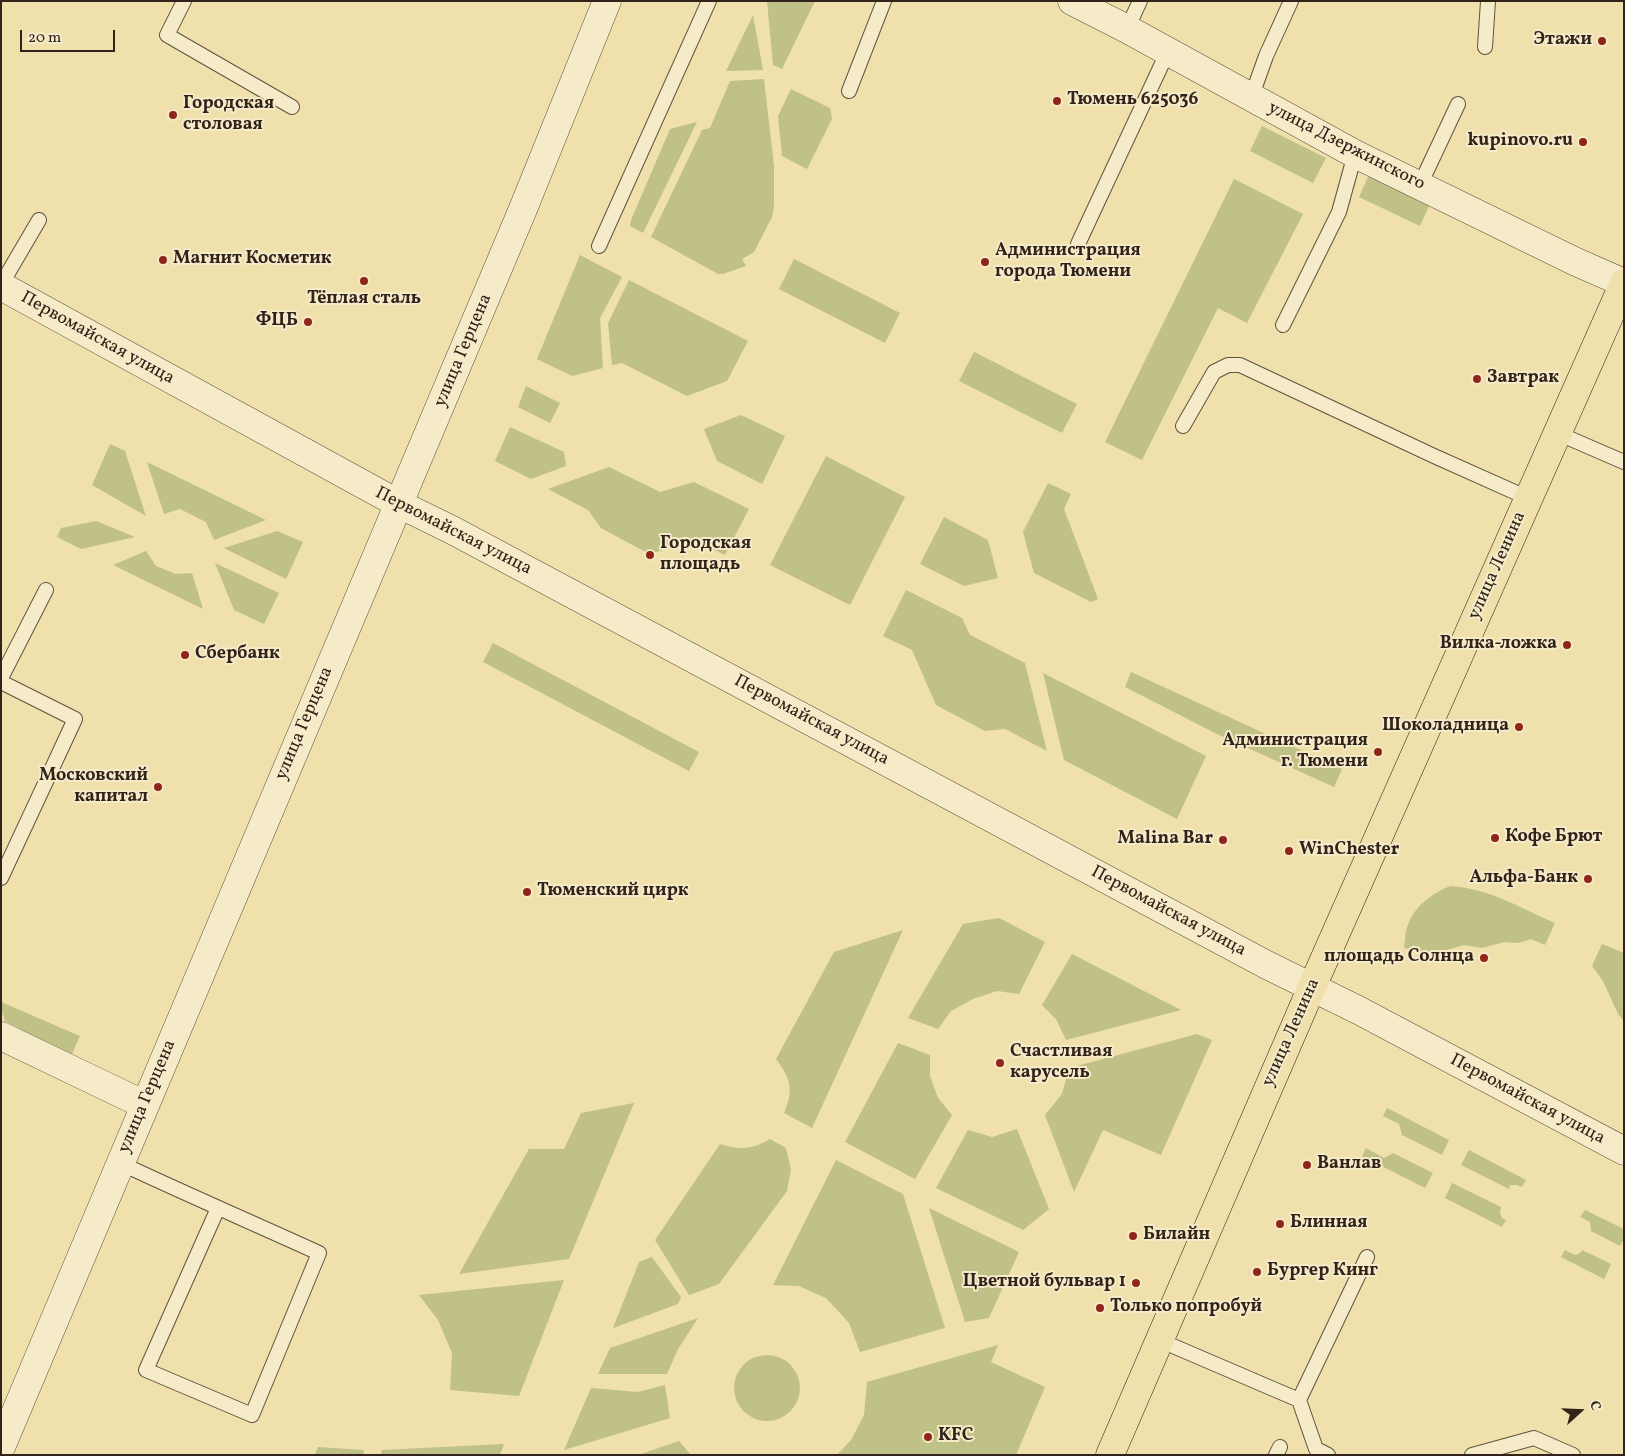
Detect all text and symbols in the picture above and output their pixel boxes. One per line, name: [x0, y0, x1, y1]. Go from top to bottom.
scale bar: [22, 20, 118, 52]
text: 20 m: [28, 28, 61, 49]
place label: Этажи: [1533, 30, 1592, 52]
marker: Этажи: [1596, 35, 1608, 47]
place label: Тюмень 625036: [1067, 90, 1198, 112]
place label: Городская столовая: [183, 94, 274, 136]
marker: Тюмень 625036: [1051, 95, 1063, 107]
street label: улица Дзержинского: [1264, 98, 1428, 196]
marker: Городская столовая: [167, 109, 179, 121]
place label: kupinovo.ru: [1467, 131, 1573, 153]
marker: kupinovo.ru: [1577, 136, 1589, 148]
place label: Администрация города Тюмени: [995, 241, 1141, 284]
place label: Магнит Косметик: [173, 249, 331, 271]
marker: Магнит Косметик: [157, 254, 169, 266]
marker: Администрация города Тюмени: [979, 256, 991, 268]
marker: Тёплая сталь: [358, 275, 370, 287]
street label: Первомайская улица: [16, 288, 178, 390]
place label: Тёплая сталь: [307, 289, 421, 311]
street label: улица Герцена: [430, 291, 498, 411]
place label: ФЦБ: [256, 311, 298, 333]
marker: ФЦБ: [302, 316, 314, 328]
place label: Завтрак: [1487, 368, 1559, 390]
marker: Завтрак: [1471, 373, 1483, 385]
street label: Первомайская улица: [371, 483, 535, 581]
street label: улица Ленина: [1464, 509, 1532, 623]
place label: Городская площадь: [660, 534, 751, 576]
marker: Городская площадь: [644, 549, 656, 561]
place label: Вилка-ложка: [1440, 634, 1557, 656]
marker: Вилка-ложка: [1561, 639, 1573, 651]
place label: Сбербанк: [195, 644, 280, 666]
marker: Сбербанк: [179, 649, 191, 661]
street label: улица Герцена: [271, 664, 339, 784]
street label: Первомайская улица: [730, 671, 892, 771]
place label: Шоколадница: [1382, 716, 1509, 738]
marker: Шоколадница: [1513, 721, 1525, 733]
place label: Администрация г. Тюмени: [1222, 731, 1368, 774]
marker: Администрация г. Тюмени: [1372, 746, 1384, 758]
place label: Московский капитал: [39, 766, 148, 809]
marker: Московский капитал: [152, 781, 164, 793]
place label: Кофе Брют: [1505, 827, 1603, 849]
place label: Malina Bar: [1118, 829, 1213, 851]
marker: Кофе Брют: [1489, 832, 1501, 844]
marker: Malina Bar: [1217, 834, 1229, 846]
place label: WinChester: [1299, 840, 1399, 862]
marker: WinChester: [1283, 845, 1295, 857]
street label: Первомайская улица: [1087, 862, 1249, 962]
place label: Альфа-Банк: [1469, 868, 1578, 890]
marker: Альфа-Банк: [1582, 873, 1594, 885]
place label: Тюменский цирк: [537, 881, 689, 903]
marker: Тюменский цирк: [521, 886, 533, 898]
place label: площадь Солнца: [1324, 947, 1474, 969]
marker: площадь Солнца: [1478, 952, 1490, 964]
street label: улица Ленина: [1258, 976, 1326, 1090]
street label: улица Герцена: [114, 1037, 182, 1157]
place label: Счастливая карусель: [1010, 1042, 1112, 1084]
street label: Первомайская улица: [1446, 1050, 1608, 1150]
marker: Счастливая карусель: [994, 1057, 1006, 1069]
place label: Ванлав: [1317, 1154, 1381, 1176]
marker: Ванлав: [1301, 1159, 1313, 1171]
place label: Блинная: [1290, 1213, 1368, 1235]
marker: Блинная: [1274, 1218, 1286, 1230]
place label: Билайн: [1143, 1225, 1210, 1247]
marker: Билайн: [1127, 1230, 1139, 1242]
place label: Бургер Кинг: [1267, 1261, 1378, 1283]
marker: Бургер Кинг: [1251, 1266, 1263, 1278]
place label: Цветной бульвар 1: [963, 1272, 1126, 1294]
marker: Цветной бульвар 1: [1130, 1277, 1142, 1289]
place label: Только попробуй: [1110, 1297, 1262, 1319]
marker: Только попробуй: [1094, 1302, 1106, 1314]
north arrow: [1555, 1386, 1605, 1436]
text: С: [1584, 1398, 1605, 1413]
place label: KFC: [938, 1426, 973, 1448]
marker: KFC: [922, 1431, 934, 1443]

